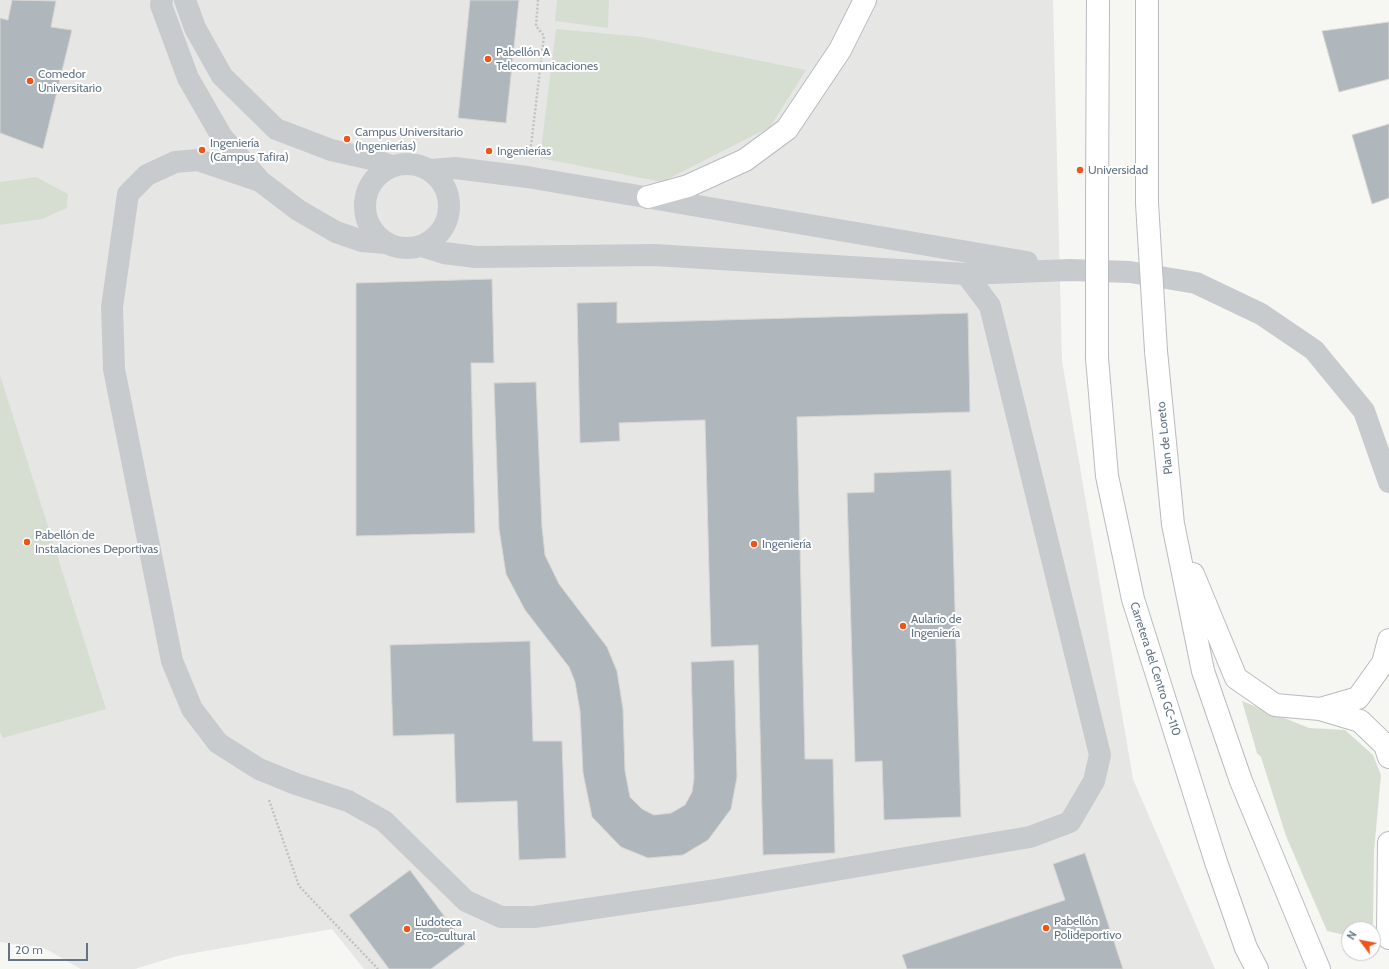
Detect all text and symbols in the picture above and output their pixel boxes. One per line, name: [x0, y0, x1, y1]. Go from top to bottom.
place label: Pabellón A Telecomunicaciones: [496, 45, 598, 73]
marker: Pabellón A Telecomunicaciones: [483, 54, 493, 64]
place label: Comedor Universitario: [38, 67, 102, 95]
marker: Comedor Universitario: [25, 76, 35, 86]
place label: Campus Universitario (Ingenierías): [355, 125, 463, 153]
marker: Campus Universitario (Ingenierías): [342, 134, 352, 144]
place label: Ingeniería (Campus Tafira): [210, 136, 289, 164]
place label: Ingenierías: [497, 144, 551, 158]
marker: Ingeniería (Campus Tafira): [197, 145, 207, 155]
marker: Ingenierías: [484, 146, 494, 156]
place label: Universidad: [1088, 163, 1148, 177]
marker: Universidad: [1075, 165, 1085, 175]
street label: Plan de Loreto: [1154, 401, 1176, 475]
place label: Pabellón de Instalaciones Deportivas: [35, 528, 158, 556]
marker: Pabellón de Instalaciones Deportivas: [22, 537, 32, 547]
place label: Ingeniería: [762, 537, 811, 551]
marker: Ingeniería: [749, 539, 759, 549]
street label: Carretera del Centro GC-110: [1126, 600, 1184, 738]
place label: Aulario de Ingeniería: [911, 612, 962, 640]
marker: Aulario de Ingeniería: [898, 621, 908, 631]
place label: Pabellón Polideportivo: [1054, 914, 1122, 942]
place label: Ludoteca Eco-cultural: [415, 915, 476, 943]
north arrow: [1341, 921, 1381, 961]
marker: Pabellón Polideportivo: [1041, 923, 1051, 933]
marker: Ludoteca Eco-cultural: [402, 924, 412, 934]
text: N: [1344, 928, 1360, 942]
scale bar: [10, 935, 90, 961]
text: 20 m: [15, 942, 43, 957]

